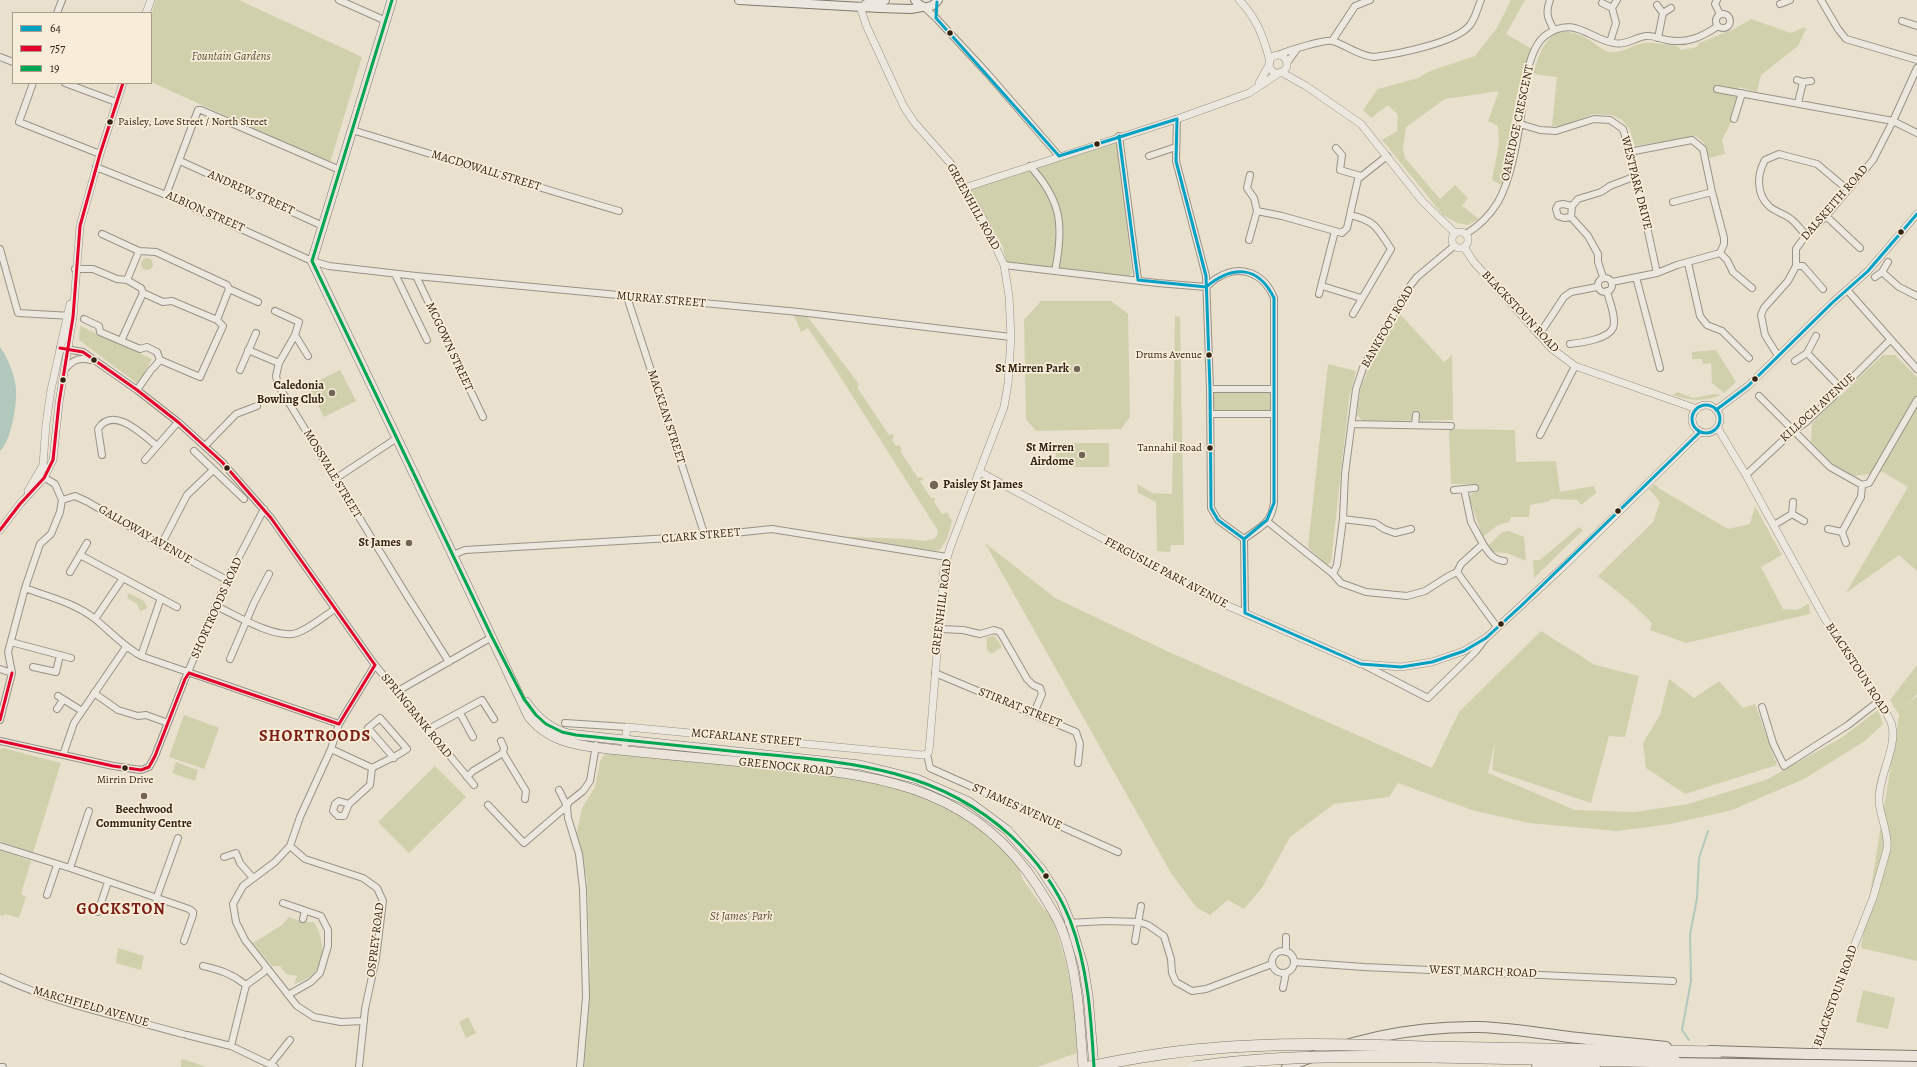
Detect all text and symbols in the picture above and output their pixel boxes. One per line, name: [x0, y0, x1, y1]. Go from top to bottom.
legend: [12, 12, 152, 84]
text: 64: [50, 20, 61, 36]
unlabelled marker: [945, 28, 955, 38]
text: 757: [50, 40, 65, 56]
park label: Fountain Gardens: [192, 50, 270, 64]
text: 19: [50, 60, 60, 76]
street label: OAKRIDGE CRESCENT: [1499, 64, 1537, 182]
place label: Paisley, Love Street / North Street: [118, 115, 267, 129]
marker: Paisley, Love Street / North Street: [105, 117, 115, 127]
street label: WESTPARK DRIVE: [1617, 135, 1655, 231]
unlabelled marker: [1092, 139, 1102, 149]
street label: MACDOWALL STREET: [429, 147, 543, 195]
street label: GREENHILL ROAD: [943, 161, 1003, 253]
street label: DALSKEITH ROAD: [1798, 162, 1872, 244]
street label: ANDREW STREET: [206, 168, 296, 218]
street label: ALBION STREET: [163, 188, 247, 236]
unlabelled marker: [1896, 227, 1906, 237]
street label: BLACKSTOUN ROAD: [1478, 268, 1562, 356]
street label: BANKFOOT ROAD: [1359, 283, 1417, 371]
street label: MURRAY STREET: [616, 289, 706, 311]
street label: MCGOWN STREET: [422, 300, 476, 394]
place label: Drums Avenue: [1136, 348, 1202, 362]
marker: Drums Avenue: [1204, 350, 1214, 360]
unlabelled marker: [89, 355, 99, 365]
place label: St Mirren Park: [995, 362, 1069, 376]
marker: St Mirren Park: [1072, 364, 1082, 374]
street label: MACKEAN STREET: [644, 368, 688, 466]
street label: KILLOCH AVENUE: [1778, 371, 1858, 445]
unlabelled marker: [1750, 374, 1760, 384]
unlabelled marker: [58, 375, 68, 385]
place label: Caledonia Bowling Club: [257, 379, 324, 407]
marker: Caledonia Bowling Club: [327, 388, 337, 398]
street label: MOSSVALE STREET: [300, 427, 364, 521]
place label: St Mirren Airdome: [1026, 441, 1074, 469]
place label: Tannahil Road: [1137, 441, 1202, 455]
marker: Tannahil Road: [1205, 443, 1215, 453]
marker: St Mirren Airdome: [1077, 450, 1087, 460]
unlabelled marker: [222, 463, 232, 473]
place label: Paisley St James: [943, 478, 1023, 492]
marker: Paisley St James: [928, 479, 940, 491]
street label: GALLOWAY AVENUE: [96, 502, 194, 568]
unlabelled marker: [1613, 506, 1623, 516]
street label: CLARK STREET: [661, 525, 741, 547]
street label: FERGUSLIE PARK AVENUE: [1102, 534, 1230, 612]
place label: St James: [358, 536, 401, 550]
marker: St James: [404, 538, 414, 548]
street label: SHORTROODS ROAD: [188, 555, 246, 661]
street label: GREENHILL ROAD: [929, 558, 955, 656]
unlabelled marker: [1496, 619, 1506, 629]
street label: BLACKSTOUN ROAD: [1822, 620, 1892, 718]
street label: SPRINGBANK ROAD: [377, 671, 455, 761]
street label: STIRRAT STREET: [976, 685, 1064, 731]
street label: MCFARLANE STREET: [690, 726, 802, 750]
district label: SHORTROODS: [259, 727, 371, 747]
street label: GREENOCK ROAD: [738, 755, 834, 779]
marker: Mirrin Drive: [120, 763, 130, 773]
place label: Mirrin Drive: [97, 773, 153, 787]
street label: ST JAMES AVENUE: [970, 781, 1064, 833]
marker: Beechwood Community Centre: [139, 791, 149, 801]
place label: Beechwood Community Centre: [96, 803, 192, 831]
unlabelled marker: [1041, 871, 1051, 881]
district label: GOCKSTON: [76, 900, 166, 920]
street label: OSPREY ROAD: [364, 902, 388, 978]
park label: St James' Park: [710, 910, 772, 924]
street label: BLACKSTOUN ROAD: [1811, 943, 1861, 1049]
street label: WEST MARCH ROAD: [1429, 963, 1537, 981]
street label: MARCHFIELD AVENUE: [31, 984, 151, 1030]

